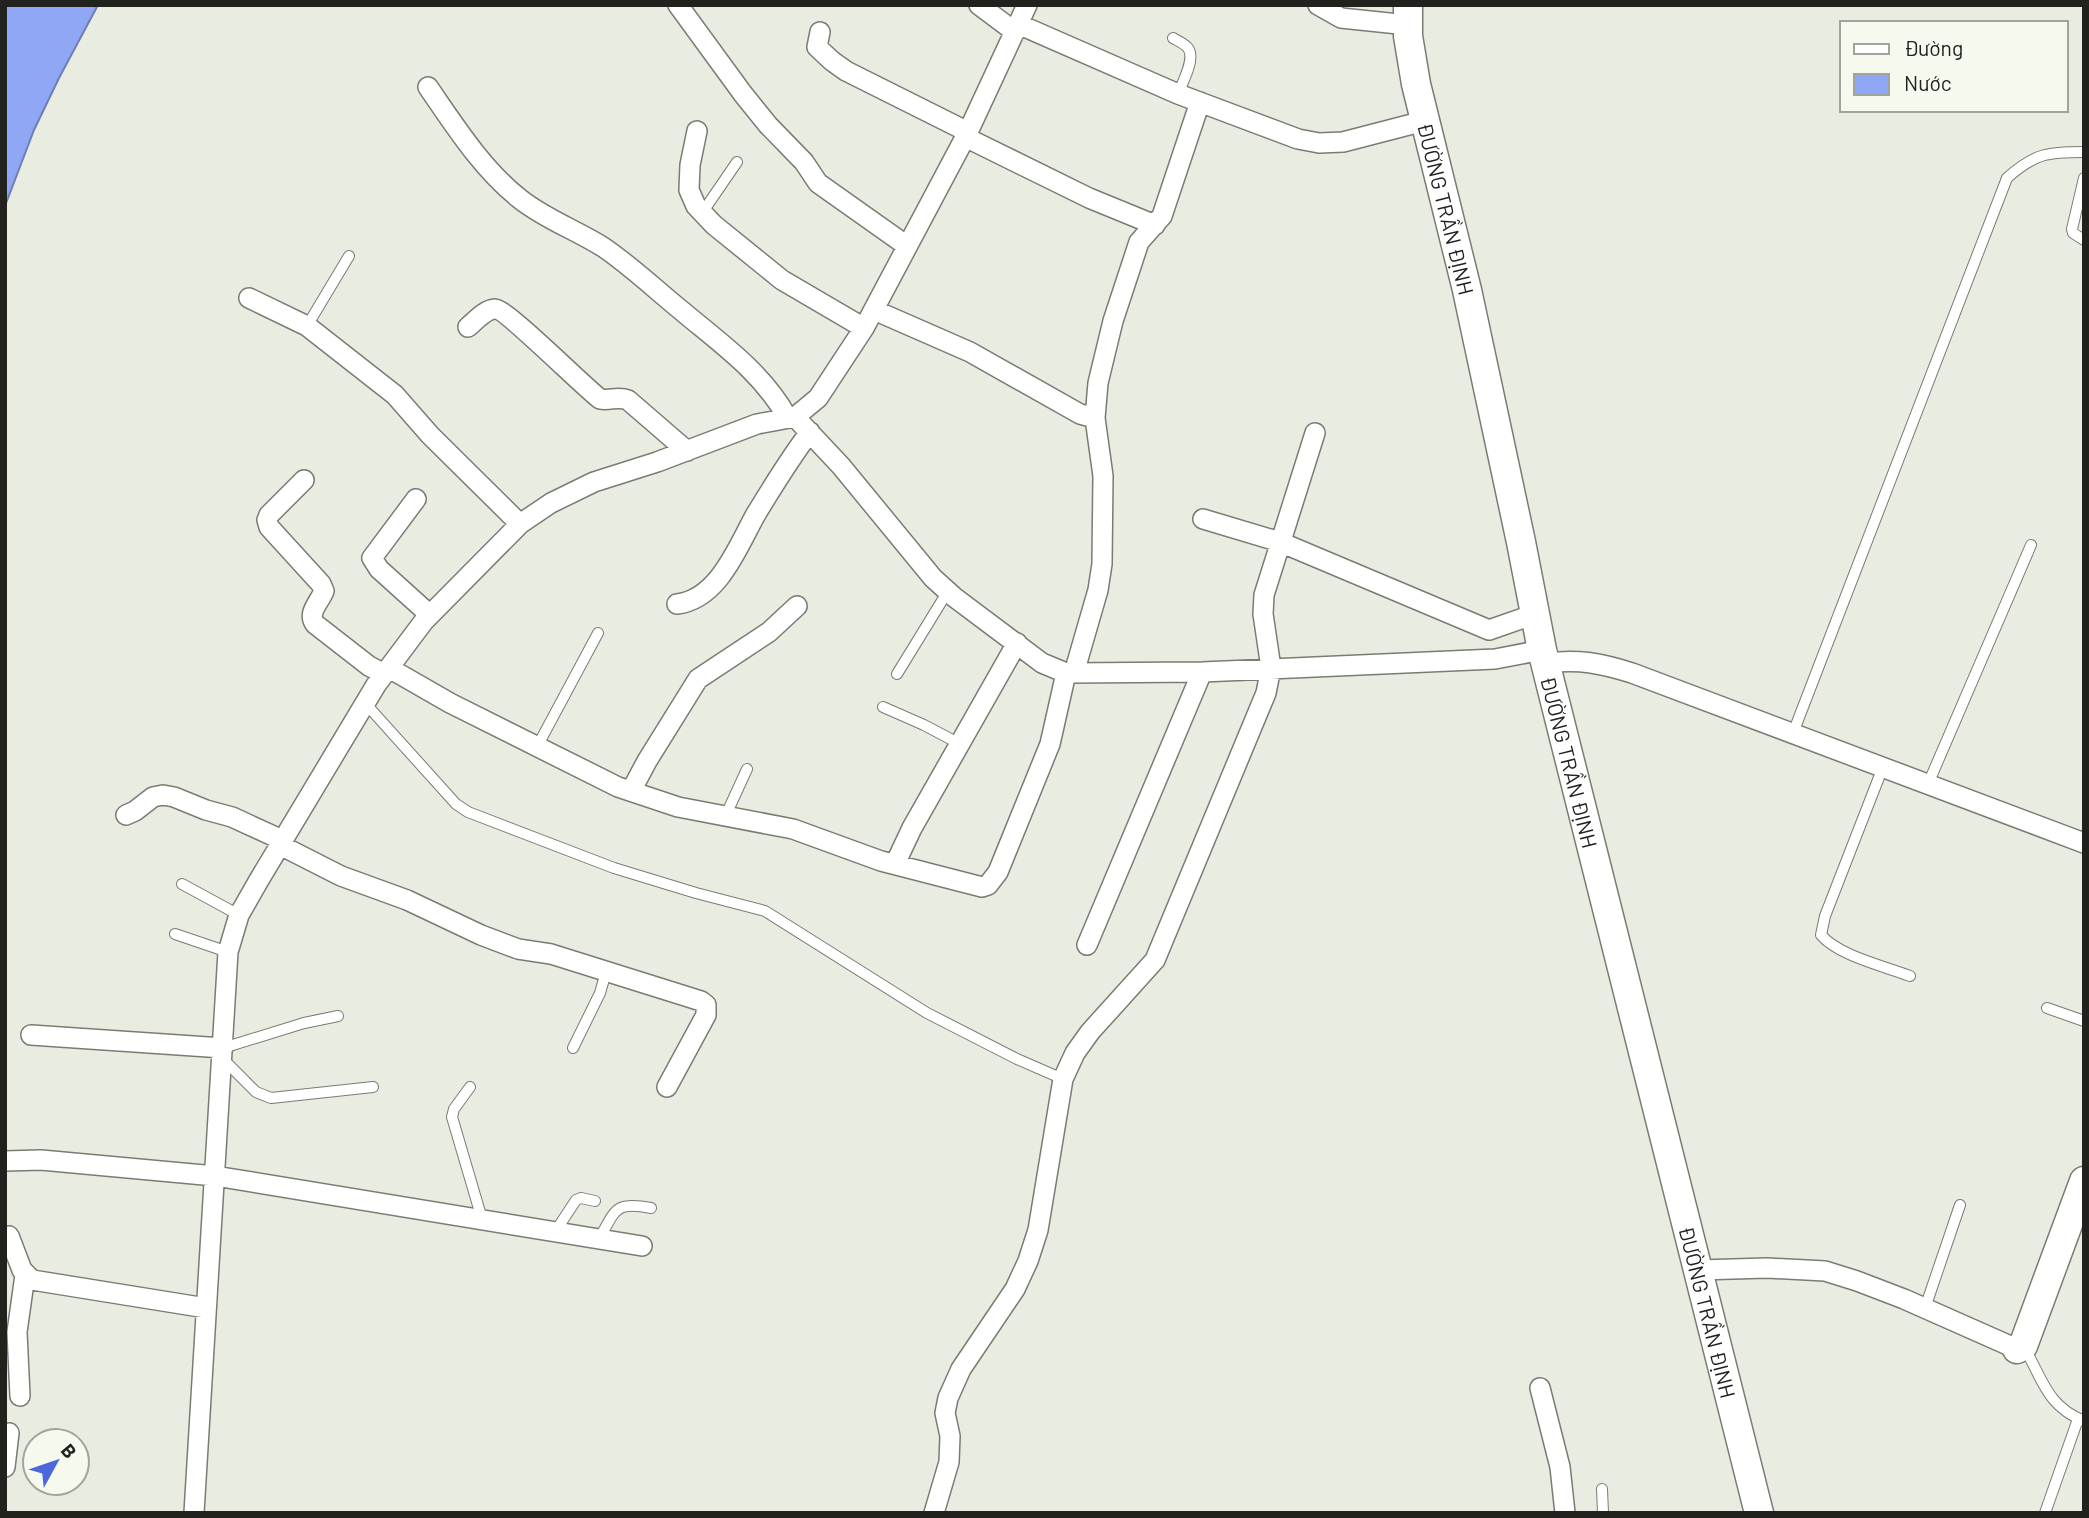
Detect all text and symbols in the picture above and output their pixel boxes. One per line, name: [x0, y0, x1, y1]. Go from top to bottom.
legend: [1840, 21, 2068, 112]
text: Đường: [1904, 35, 1963, 60]
text: Nước: [1904, 70, 1952, 95]
street label: ĐƯỜNG TRẦN ĐỊNH: [1414, 120, 1480, 297]
street label: ĐƯỜNG TRẦN ĐỊNH: [1536, 673, 1604, 851]
street label: ĐƯỜNG TRẦN ĐỊNH: [1675, 1223, 1742, 1400]
north arrow: [21, 1427, 91, 1497]
text: B: [57, 1439, 82, 1463]

